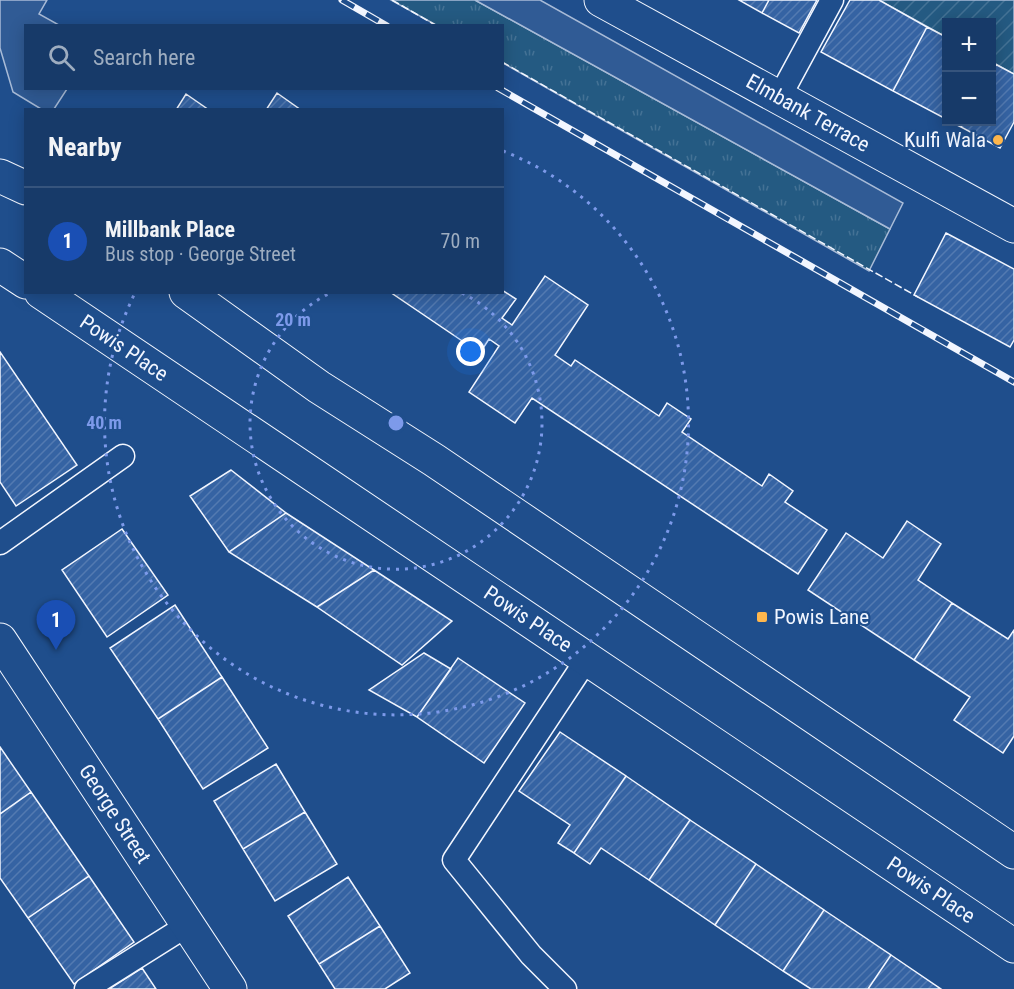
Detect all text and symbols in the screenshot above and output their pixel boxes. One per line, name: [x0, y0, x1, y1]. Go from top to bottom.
map controls: [942, 18, 996, 126]
button: +: [942, 18, 996, 72]
search box: [24, 24, 504, 90]
icon: search: [45, 41, 78, 74]
text: Search here: [93, 45, 195, 70]
street label: Elmbank Terrace: [742, 69, 874, 157]
button: −: [942, 72, 996, 126]
place label: Kulfi Wala: [904, 128, 986, 152]
text: Nearby: [48, 132, 122, 162]
marker: Kulfi Wala: [991, 133, 1005, 147]
text: Millbank Place: [105, 217, 235, 242]
text: 1: [62, 229, 73, 253]
text: 70 m: [441, 229, 480, 253]
text: Bus stop · George Street: [105, 242, 296, 266]
text: 20 m: [275, 309, 311, 330]
street label: Powis Place: [75, 310, 173, 386]
your location: [456, 337, 485, 366]
text: 40 m: [86, 412, 122, 433]
centre of rings: [386, 413, 406, 433]
street label: Powis Place: [479, 581, 577, 657]
pin: 1: [36, 600, 76, 650]
place label: Powis Lane: [774, 605, 869, 629]
marker: Powis Lane: [755, 610, 769, 624]
street label: George Street: [74, 760, 156, 868]
street label: Powis Place: [882, 852, 980, 928]

